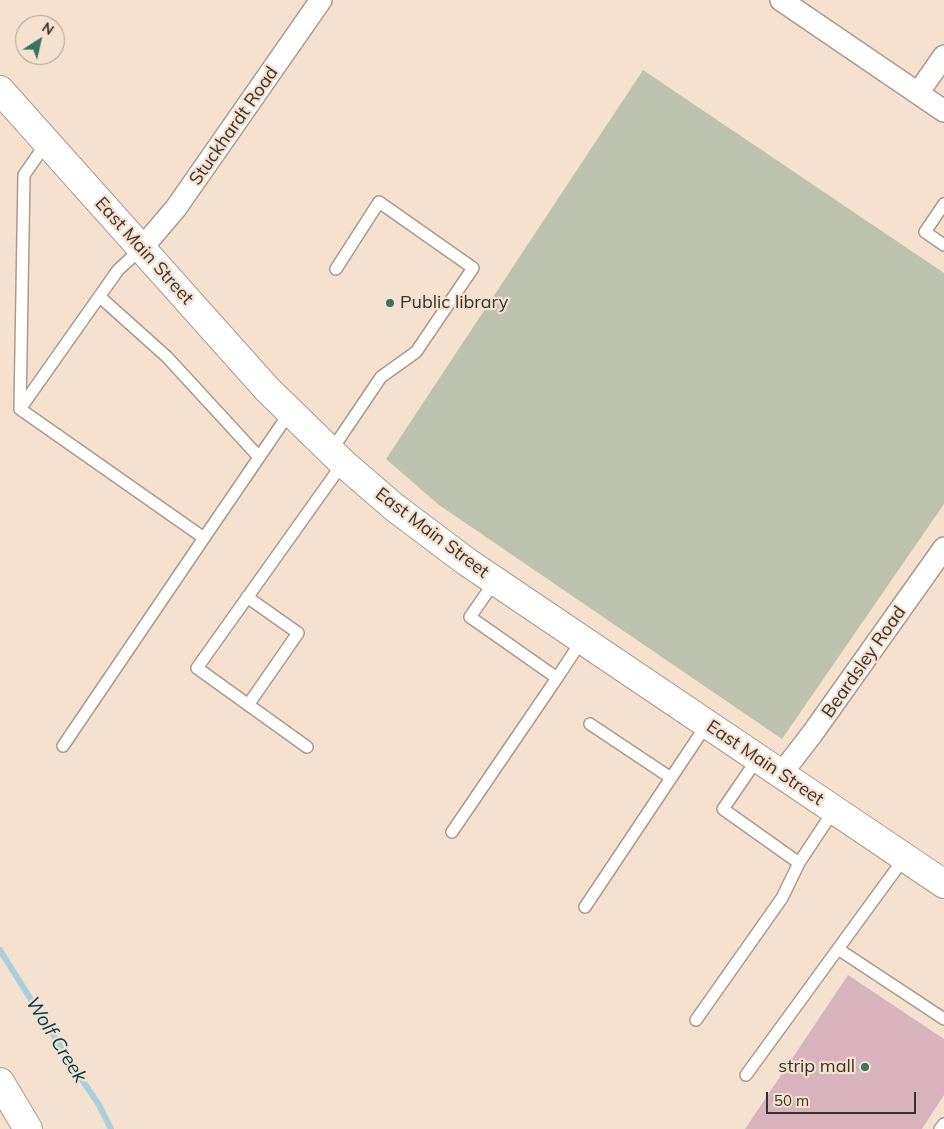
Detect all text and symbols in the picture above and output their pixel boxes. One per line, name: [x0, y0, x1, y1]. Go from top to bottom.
north arrow: [15, 15, 65, 65]
text: N: [39, 18, 58, 39]
street label: Stuckhardt Road: [185, 63, 283, 189]
street label: East Main Street: [90, 193, 198, 309]
place label: Public library: [400, 292, 508, 314]
marker: Public library: [384, 297, 396, 309]
street label: East Main Street: [371, 483, 493, 583]
street label: Beardsley Road: [817, 602, 911, 722]
street label: East Main Street: [702, 716, 828, 810]
water label: Wolf Creek: [21, 993, 91, 1087]
place label: strip mall: [778, 1056, 855, 1078]
marker: strip mall: [859, 1061, 871, 1073]
scale bar: [769, 1082, 919, 1114]
text: 50 m: [774, 1091, 809, 1110]

